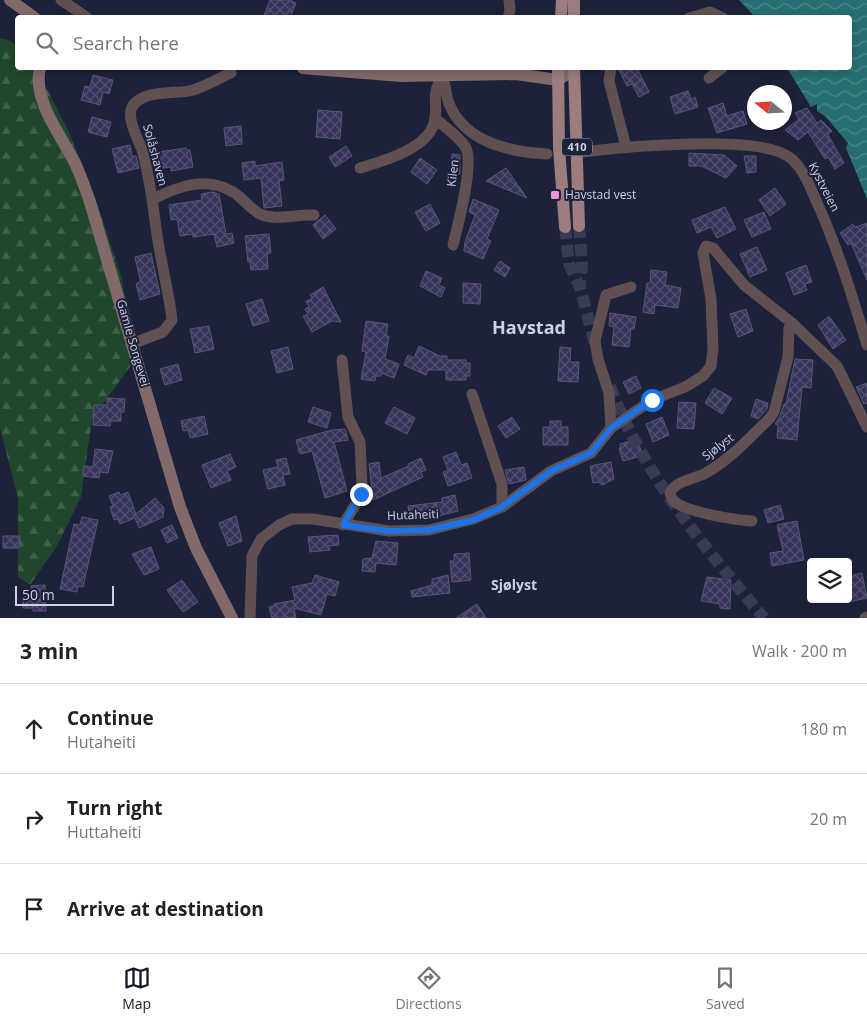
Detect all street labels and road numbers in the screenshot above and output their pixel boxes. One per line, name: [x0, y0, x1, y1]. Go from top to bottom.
street label: Solåshaven: [139, 122, 172, 188]
road number: 410: [562, 138, 592, 156]
street label: Kilen: [442, 158, 463, 188]
street label: Kystveien: [805, 159, 844, 214]
street label: Gamle Songevei: [113, 297, 154, 388]
street label: Sjølyst: [698, 429, 737, 464]
street label: Hutaheiti: [387, 505, 439, 524]

